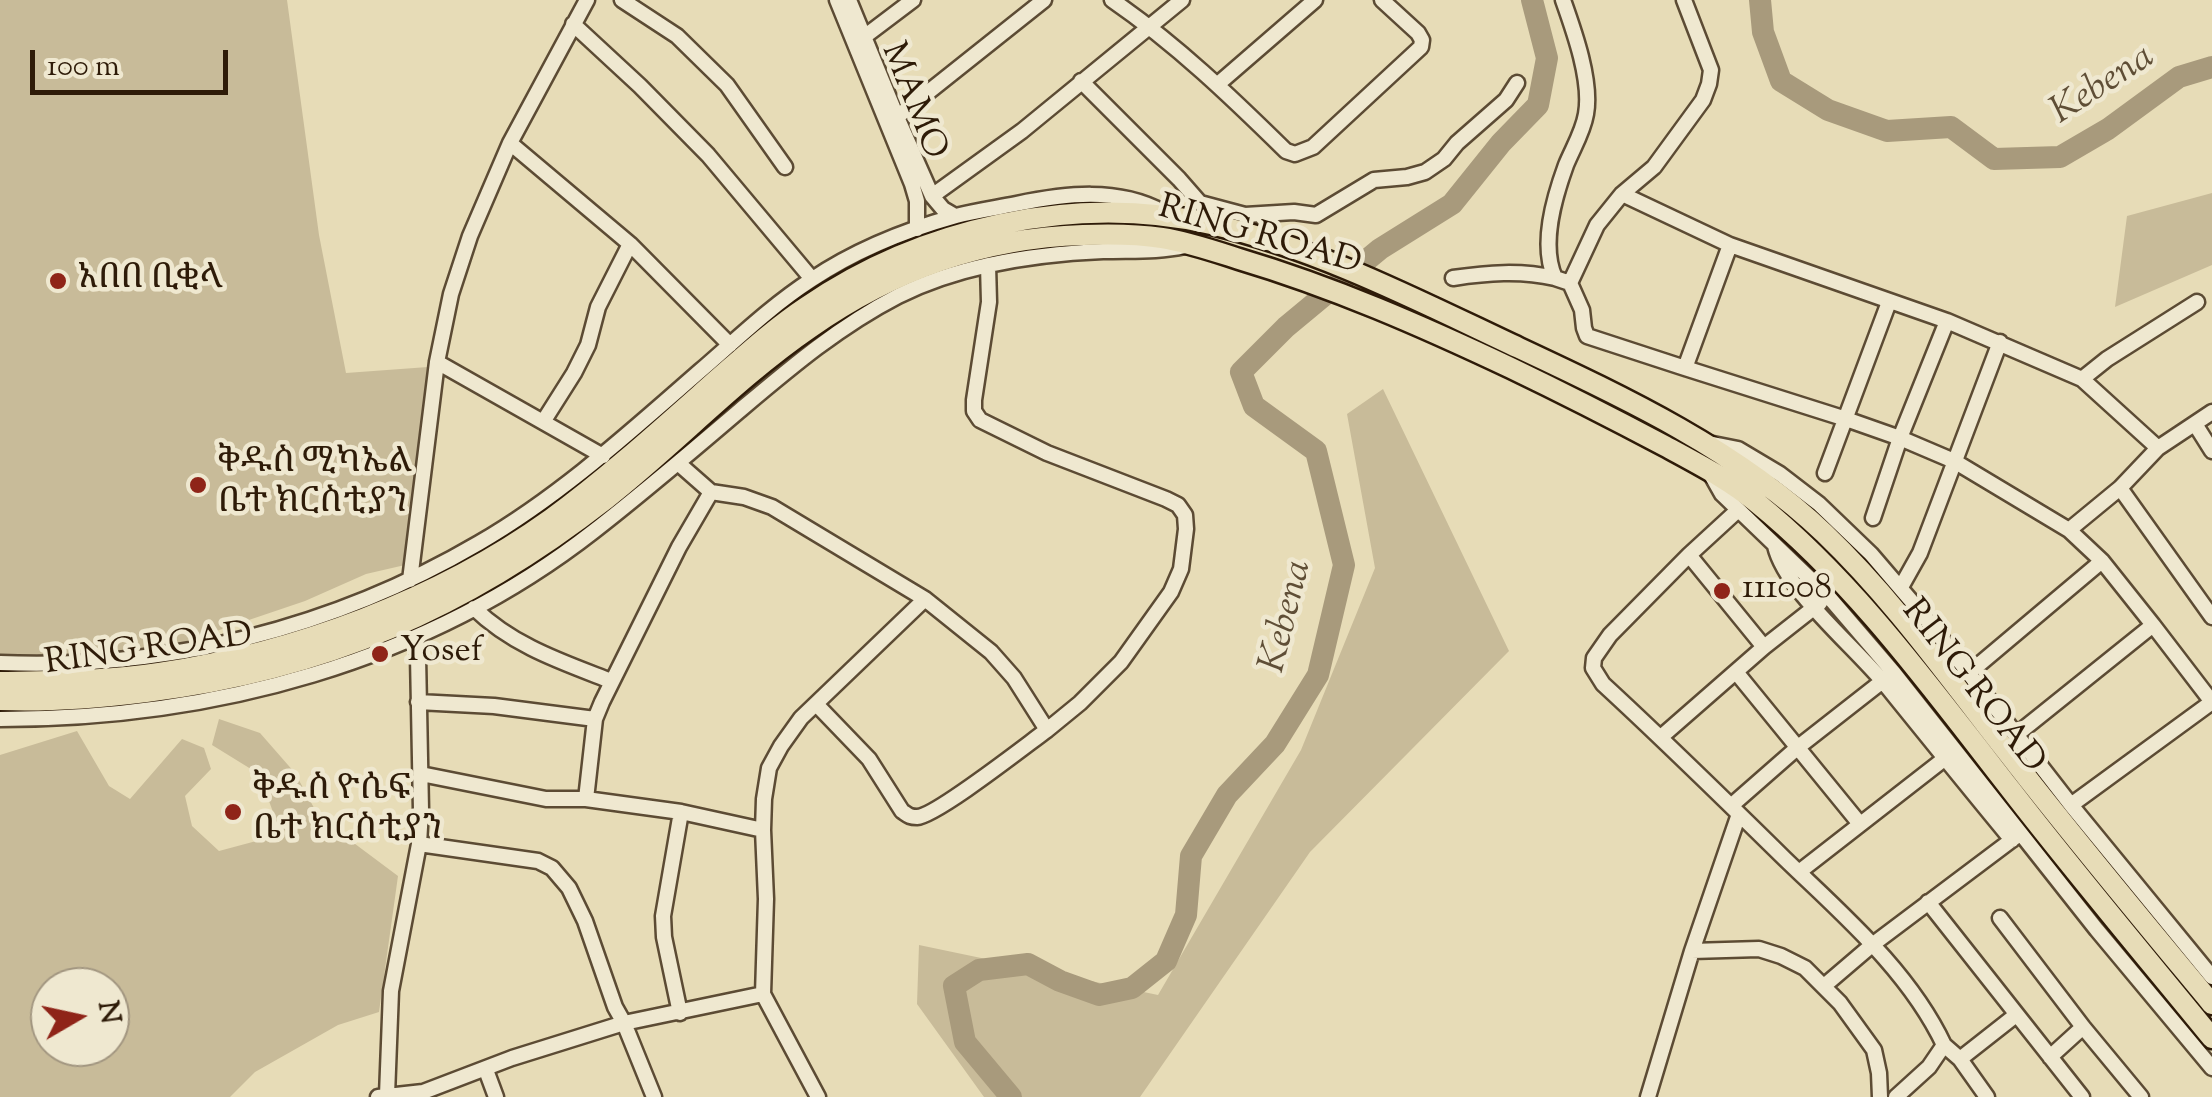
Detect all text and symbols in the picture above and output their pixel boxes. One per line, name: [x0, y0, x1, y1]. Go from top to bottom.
scale bar: [35, 30, 232, 92]
water label: Kebena: [2044, 37, 2164, 137]
street label: MAMO: [869, 38, 953, 166]
text: 100 m: [47, 46, 120, 89]
street label: RING ROAD: [1153, 189, 1365, 287]
place label: አበበ ቢቂላ: [78, 260, 223, 302]
marker: አበበ ቢቂላ: [47, 270, 69, 292]
place label: ቅዱስ ሚካኤል ቤተ ክርስቲያን: [218, 444, 412, 526]
marker: ቅዱስ ሚካኤል ቤተ ክርስቲያን: [187, 474, 209, 496]
water label: Kebena: [1253, 556, 1325, 678]
place label: 111008: [1742, 570, 1832, 612]
marker: 111008: [1711, 580, 1733, 602]
street label: RING ROAD: [1890, 593, 2052, 783]
street label: RING ROAD: [43, 617, 255, 687]
place label: Yosef: [400, 633, 483, 675]
marker: Yosef: [369, 643, 391, 665]
place label: ቅዱስ ዮሴፍ ቤተ ክርስቲያን: [253, 771, 442, 853]
marker: ቅዱስ ዮሴፍ ቤተ ክርስቲያን: [222, 801, 244, 823]
north arrow: [30, 967, 130, 1067]
text: N: [86, 998, 129, 1027]

